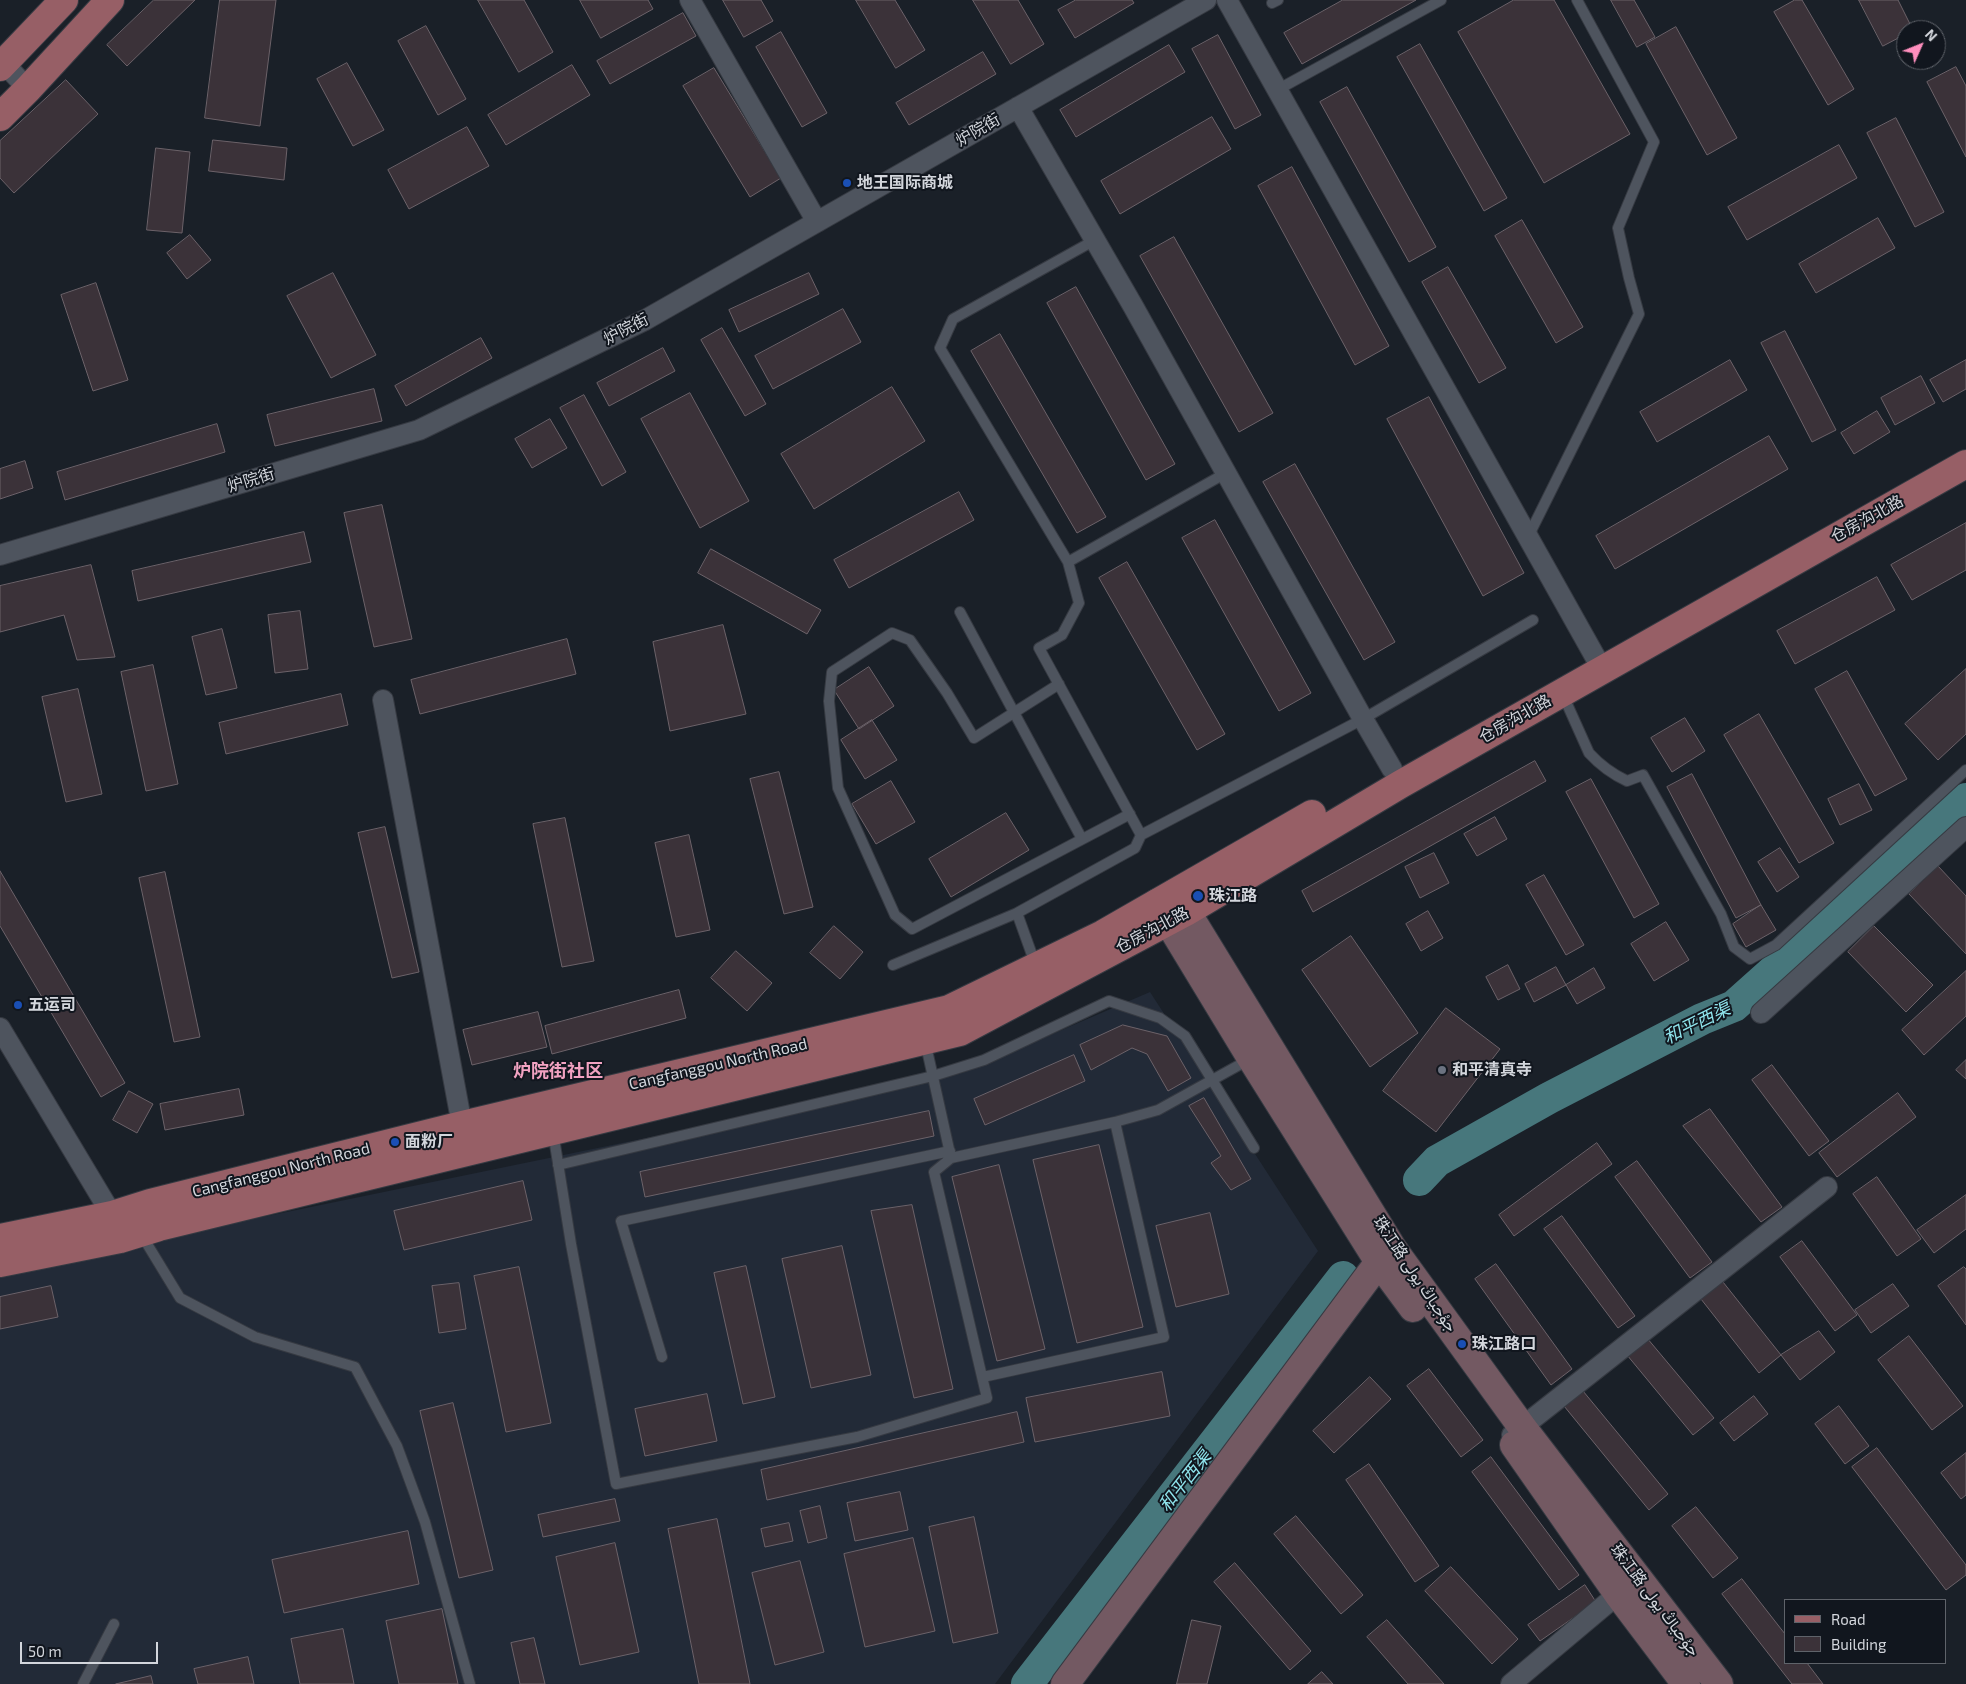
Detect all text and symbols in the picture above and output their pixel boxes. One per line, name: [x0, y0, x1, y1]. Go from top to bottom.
north arrow: [1896, 20, 1946, 70]
text: N: [1922, 25, 1941, 44]
street label: 炉院街: [952, 110, 1004, 150]
place label: 地王国际商城: [857, 173, 953, 193]
marker: 地王国际商城: [841, 177, 853, 189]
street label: 炉院街: [600, 310, 652, 348]
street label: 炉院街: [225, 464, 277, 496]
street label: 仓房沟北路: [1827, 491, 1907, 547]
street label: 仓房沟北路: [1476, 691, 1554, 747]
place label: 珠江路: [1209, 886, 1257, 906]
marker: 珠江路: [1191, 889, 1205, 903]
street label: 仓房沟北路: [1112, 903, 1192, 957]
place label: 五运司: [28, 995, 76, 1015]
water label: 和平西渠: [1660, 998, 1734, 1048]
marker: 五运司: [12, 999, 24, 1011]
street label: Cangfanggou North Road: [627, 1034, 809, 1094]
district label: 炉院街社区: [513, 1060, 603, 1082]
place label: 和平清真寺: [1452, 1060, 1532, 1080]
marker: 和平清真寺: [1436, 1064, 1448, 1076]
place label: 面粉厂: [405, 1132, 453, 1152]
marker: 面粉厂: [389, 1136, 401, 1148]
street label: Cangfanggou North Road: [190, 1139, 372, 1201]
street label: 珠江路 جۇجياڭ يولى: [1369, 1212, 1461, 1336]
place label: 珠江路口: [1472, 1334, 1536, 1354]
marker: 珠江路口: [1456, 1338, 1468, 1350]
water label: 和平西渠: [1154, 1446, 1216, 1516]
street label: 珠江路 جۇجياڭ يولى: [1606, 1540, 1704, 1660]
legend: [1784, 1599, 1946, 1664]
text: Road: [1831, 1610, 1866, 1628]
scale bar: [22, 1632, 160, 1664]
text: Building: [1831, 1635, 1886, 1653]
text: 50 m: [28, 1642, 62, 1660]

